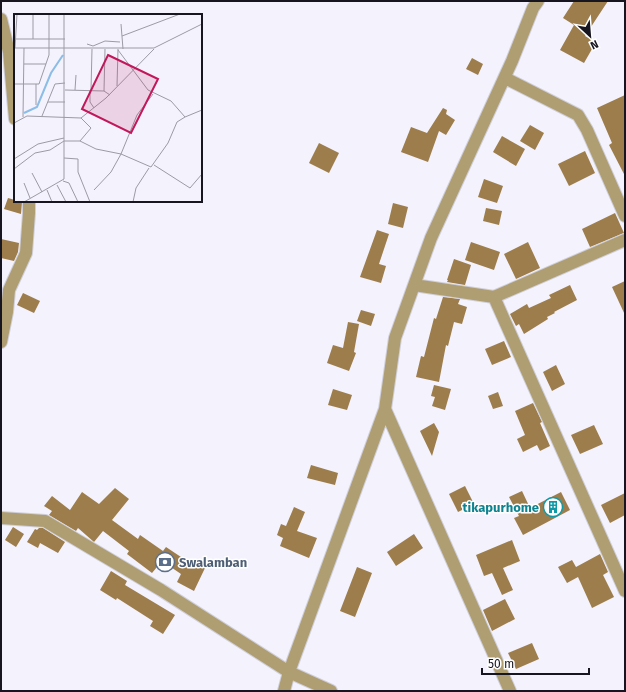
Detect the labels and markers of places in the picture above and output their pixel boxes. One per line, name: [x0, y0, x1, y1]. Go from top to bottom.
building icon: tikapurhome: [542, 496, 564, 518]
place label: tikapurhome: [463, 500, 539, 515]
bank icon: Swalamban: [154, 551, 176, 573]
place label: Swalamban: [179, 555, 247, 570]

